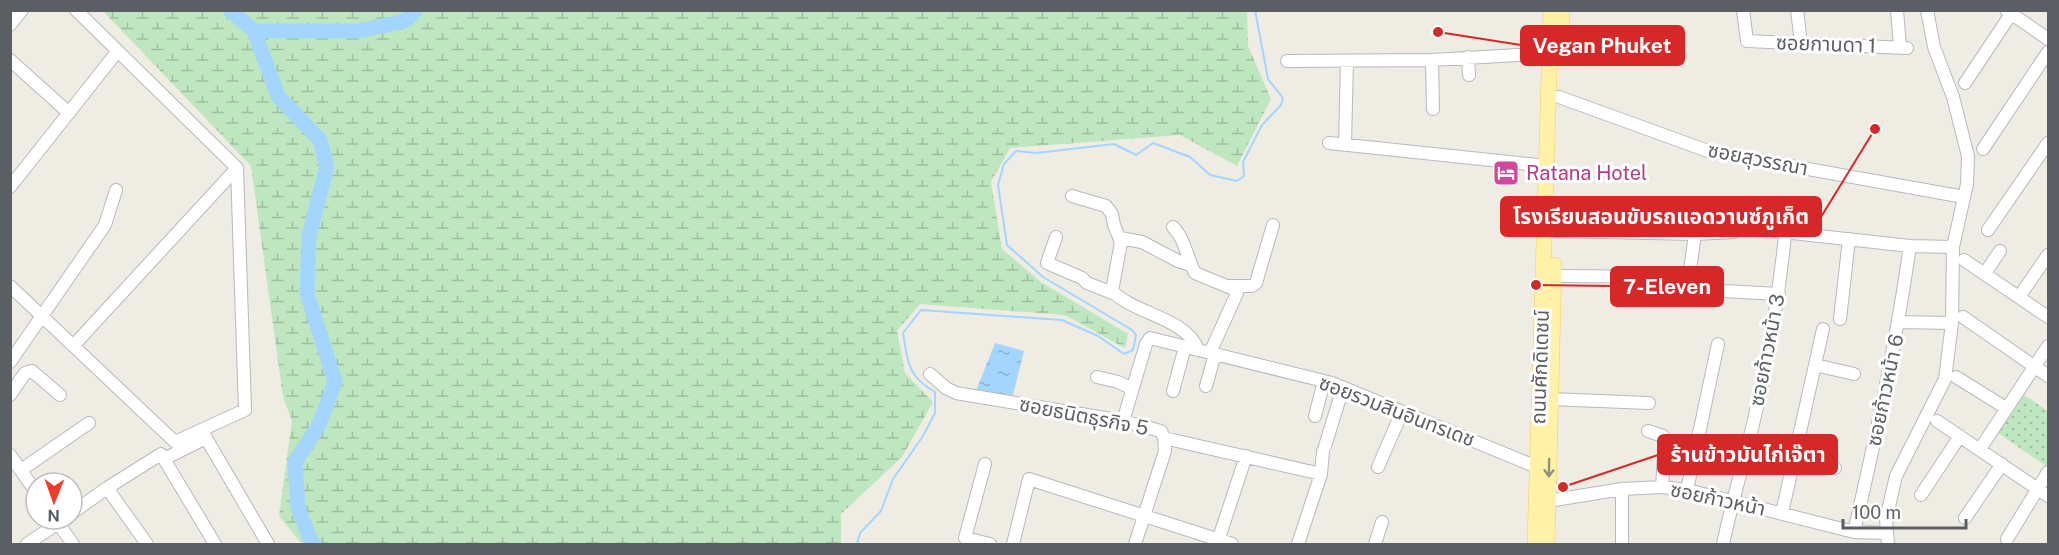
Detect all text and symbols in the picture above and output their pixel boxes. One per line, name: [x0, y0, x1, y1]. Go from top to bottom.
callout: Vegan Phuket: [1521, 26, 1684, 65]
street label: ซอยกานดา 1: [1775, 30, 1877, 58]
text: Vegan Phuket: [1533, 33, 1671, 58]
street label: ซอยสุวรรณา: [1706, 138, 1810, 180]
hotel icon: Ratana Hotel: [1491, 158, 1521, 188]
place label: Ratana Hotel: [1526, 161, 1647, 185]
callout: โรงเรียนสอนขับรถแอดวานซ์ภูเก็ต: [1501, 197, 1821, 236]
text: โรงเรียนสอนขับรถแอดวานซ์ภูเก็ต: [1513, 204, 1809, 230]
callout: 7-Eleven: [1611, 267, 1723, 306]
text: 7-Eleven: [1623, 274, 1711, 299]
street label: ซอยก้าวหน้า 3: [1744, 292, 1790, 408]
street label: ถนนศักดิเดชน์: [1526, 309, 1554, 425]
street label: ซอยก้าวหน้า 6: [1861, 332, 1909, 448]
street label: ซอยรวมสินอินทรเดช: [1316, 370, 1478, 452]
street label: ซอยธนิตธุรกิจ 5: [1017, 392, 1151, 440]
callout: ร้านข้าวมันไก่เจ๊ตา: [1658, 435, 1837, 474]
text: ร้านข้าวมันไก่เจ๊ตา: [1670, 442, 1826, 467]
one-way arrow: [1543, 457, 1555, 477]
north arrow: [24, 471, 84, 531]
street label: ซอยก้าวหน้า: [1668, 477, 1768, 521]
scale bar: [1843, 492, 1966, 530]
text: 100 m: [1852, 502, 1901, 523]
text: N: [47, 506, 60, 525]

